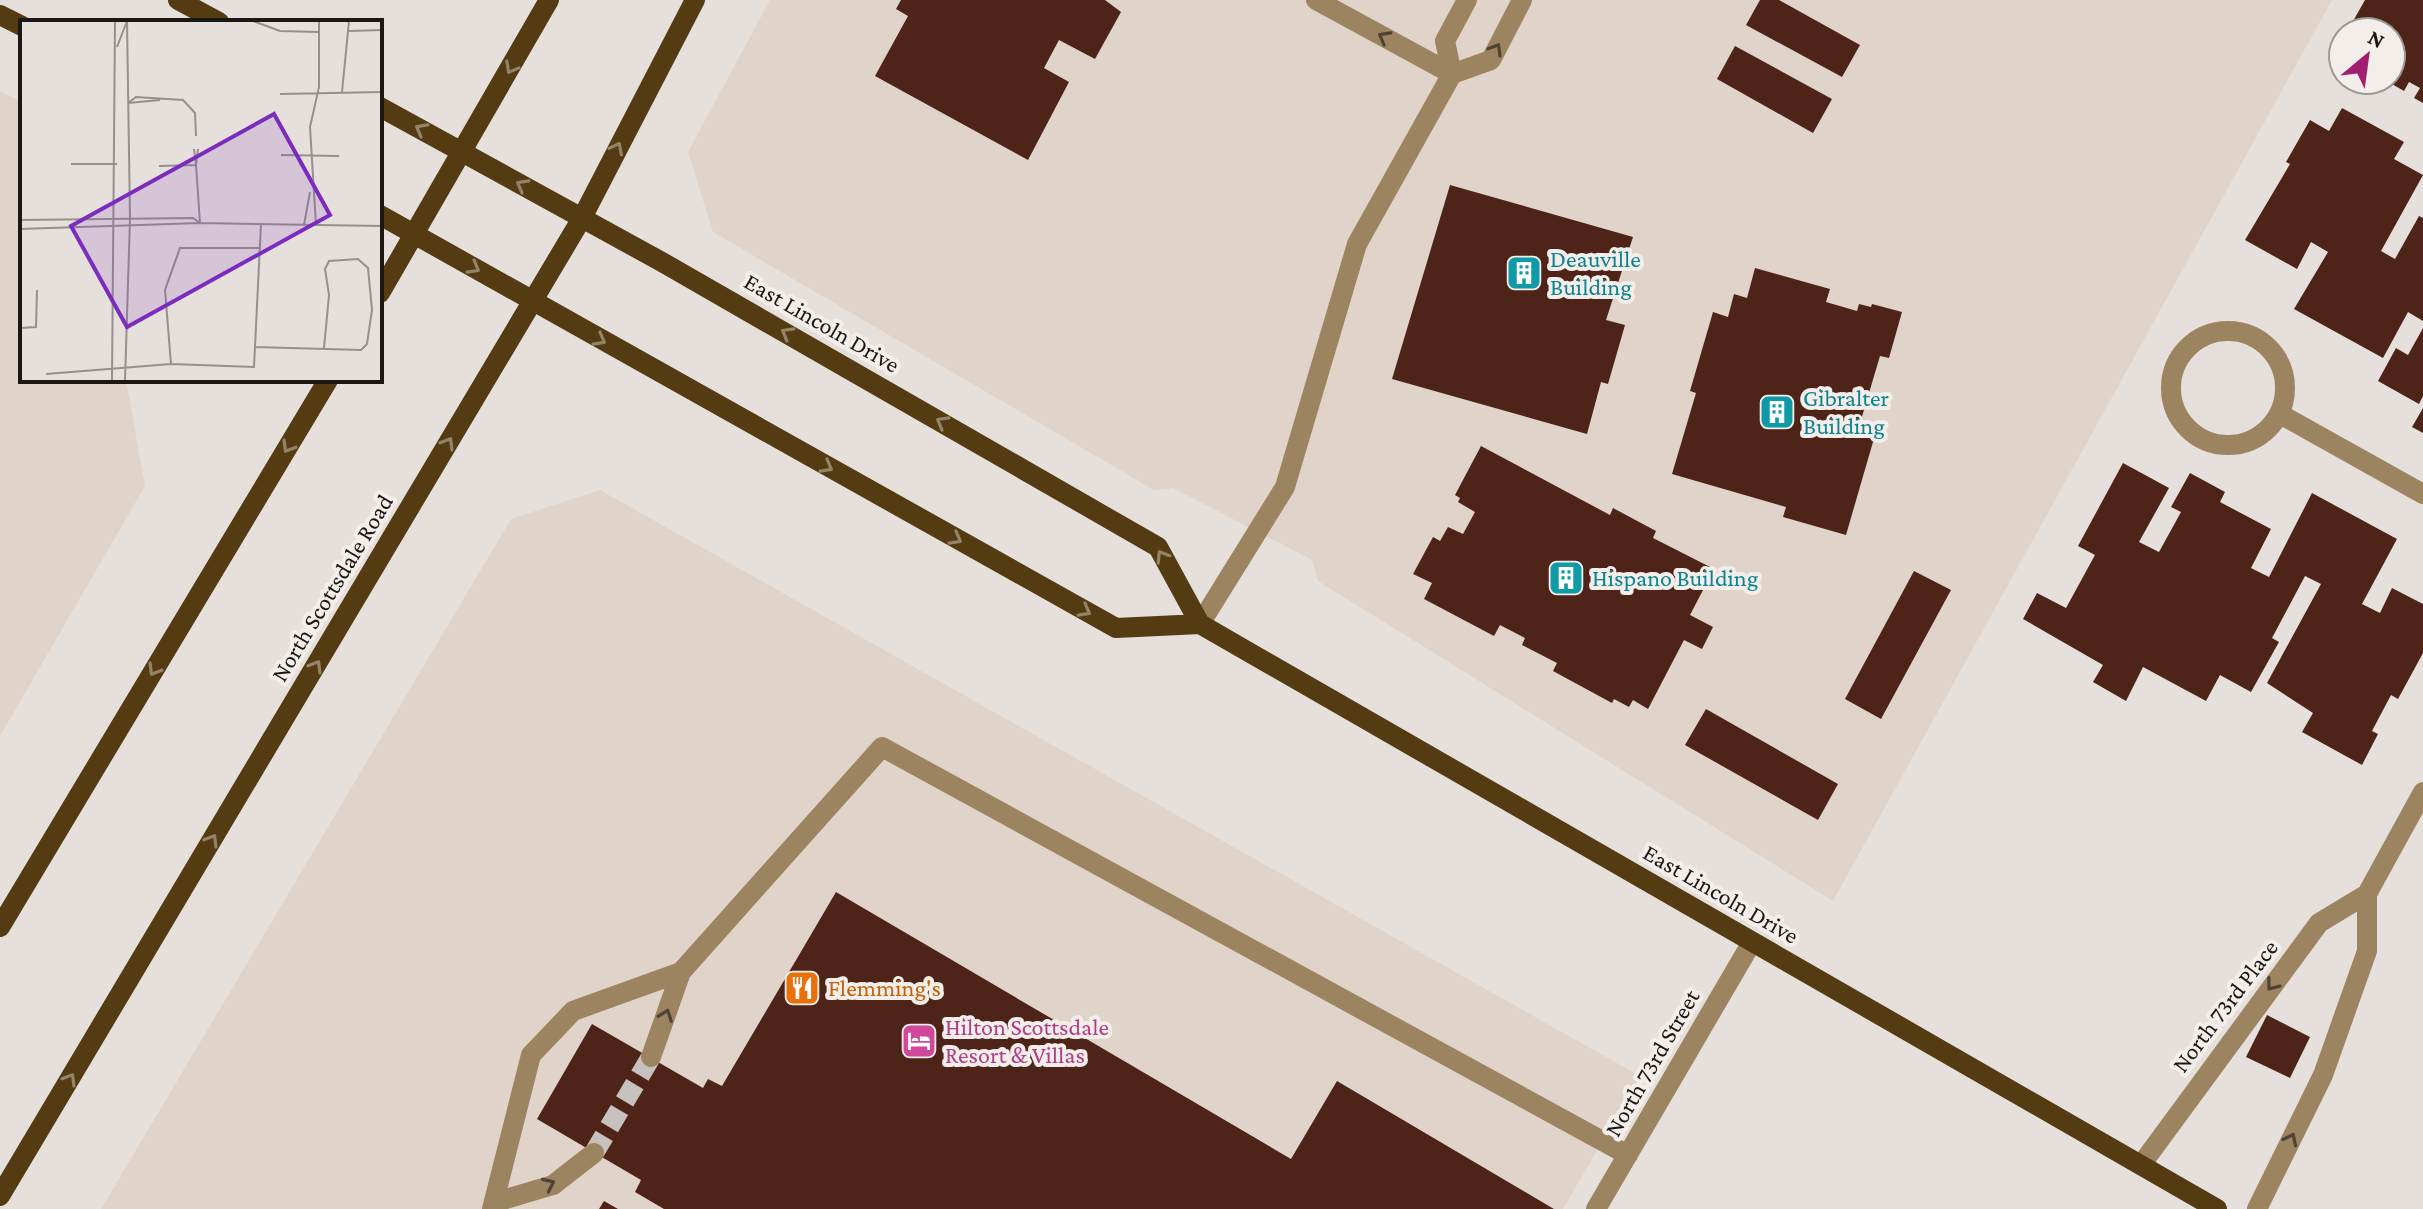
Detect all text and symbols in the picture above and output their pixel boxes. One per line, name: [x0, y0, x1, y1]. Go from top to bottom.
north arrow: [2327, 16, 2407, 96]
inset map: [20, 20, 382, 382]
text: N: [2364, 24, 2389, 54]
one-way arrow: [1378, 32, 1392, 47]
one-way arrow: [1486, 43, 1502, 58]
one-way arrow: [505, 60, 520, 74]
one-way arrow: [416, 123, 430, 139]
one-way arrow: [608, 142, 623, 157]
one-way arrow: [516, 179, 530, 194]
place label: Deauville Building: [1550, 245, 1641, 300]
building icon: Deauville Building: [1505, 254, 1543, 292]
one-way arrow: [465, 258, 479, 274]
street label: East Lincoln Drive: [740, 267, 905, 378]
one-way arrow: [781, 327, 795, 343]
one-way arrow: [592, 330, 606, 346]
place label: Gibralter Building: [1803, 384, 1890, 439]
building icon: Gibralter Building: [1758, 393, 1796, 431]
one-way arrow: [936, 416, 950, 432]
one-way arrow: [438, 437, 454, 452]
one-way arrow: [282, 438, 297, 453]
one-way arrow: [819, 457, 833, 473]
street label: North Scottsdale Road: [265, 489, 398, 686]
one-way arrow: [948, 529, 962, 545]
one-way arrow: [1157, 551, 1172, 565]
building icon: Hispano Building: [1547, 559, 1585, 597]
place label: Hispano Building: [1592, 564, 1759, 591]
one-way arrow: [1077, 601, 1091, 617]
one-way arrow: [306, 660, 321, 675]
one-way arrow: [148, 661, 164, 676]
one-way arrow: [202, 835, 218, 849]
street label: East Lincoln Drive: [1639, 838, 1804, 949]
street label: North 73rd Place: [2166, 934, 2283, 1077]
restaurant icon: Flemming's: [783, 969, 821, 1007]
place label: Flemming's: [828, 974, 941, 1001]
one-way arrow: [2267, 976, 2281, 991]
street label: North 73rd Street: [1599, 984, 1705, 1141]
one-way arrow: [656, 1009, 672, 1023]
place label: Hilton Scottsdale Resort & Villas: [945, 1013, 1109, 1068]
hotel icon: Hilton Scottsdale Resort & Villas: [900, 1022, 938, 1060]
one-way arrow: [60, 1073, 75, 1088]
one-way arrow: [2282, 1133, 2298, 1147]
one-way arrow: [540, 1178, 555, 1194]

